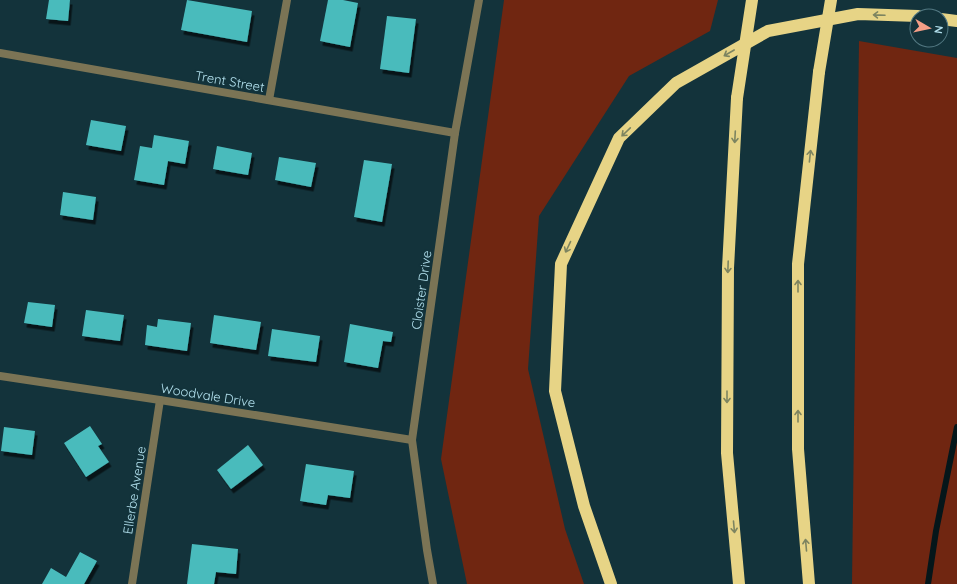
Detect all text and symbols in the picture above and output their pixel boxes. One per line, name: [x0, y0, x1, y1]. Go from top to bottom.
north arrow: [909, 8, 949, 48]
one-way arrow: [873, 11, 886, 19]
text: N: [931, 24, 946, 35]
one-way arrow: [723, 50, 735, 58]
street label: Trent Street: [194, 67, 266, 95]
one-way arrow: [621, 127, 631, 137]
one-way arrow: [731, 130, 739, 143]
one-way arrow: [806, 150, 814, 163]
one-way arrow: [564, 241, 571, 253]
street label: Cloister Drive: [408, 249, 434, 331]
one-way arrow: [724, 260, 732, 273]
one-way arrow: [794, 280, 802, 293]
street label: Woodvale Drive: [159, 380, 257, 410]
one-way arrow: [723, 390, 731, 403]
one-way arrow: [794, 410, 802, 423]
street label: Ellerbe Avenue: [119, 445, 149, 535]
one-way arrow: [730, 520, 737, 533]
one-way arrow: [802, 539, 810, 552]

